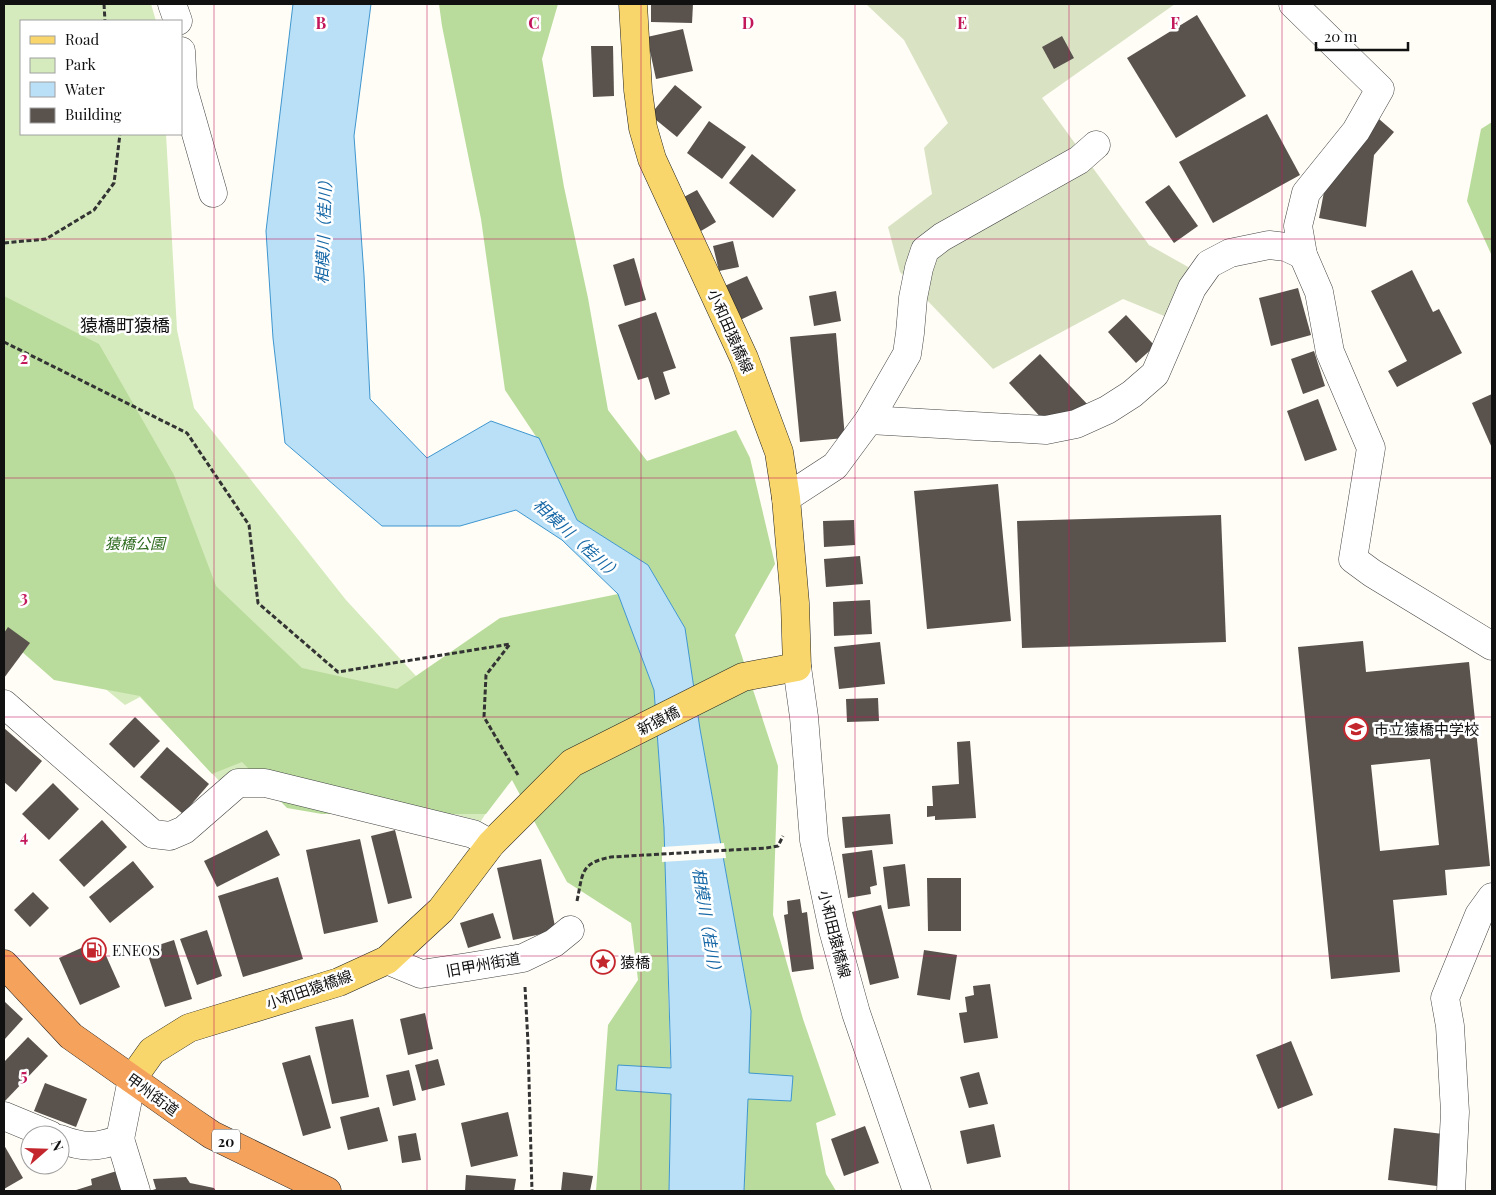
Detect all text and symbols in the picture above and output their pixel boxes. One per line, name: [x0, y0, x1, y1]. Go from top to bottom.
text: B: [316, 12, 327, 33]
text: C: [528, 12, 540, 33]
text: D: [742, 12, 754, 33]
text: E: [957, 12, 967, 33]
text: F: [1170, 12, 1180, 33]
legend: [20, 20, 182, 135]
scale bar: [1316, 20, 1408, 52]
text: 20 m: [1324, 26, 1358, 46]
text: Road: [65, 29, 99, 49]
text: Park: [65, 54, 97, 74]
text: Water: [64, 79, 105, 99]
text: Building: [65, 104, 122, 124]
water label: 相模川（桂川）: [311, 172, 335, 284]
street label: 小和田猿橋線: [704, 286, 758, 376]
district label: 猿橋町猿橋: [80, 313, 170, 337]
text: 2: [20, 347, 28, 368]
water label: 相模川（桂川）: [529, 494, 627, 584]
park label: 猿橋公園: [105, 533, 167, 553]
text: 3: [20, 586, 28, 607]
street label: 新猿橋: [633, 701, 683, 739]
school or university icon: 市立猿橋中学校: [1343, 716, 1369, 742]
place label: 市立猿橋中学校: [1374, 719, 1479, 739]
text: 4: [20, 825, 28, 846]
water label: 相模川（桂川）: [689, 866, 727, 980]
street label: 小和田猿橋線: [814, 888, 856, 980]
fuel station icon: ENEOS: [81, 937, 107, 963]
place label: ENEOS: [112, 940, 160, 960]
street label: 旧甲州街道: [444, 948, 522, 980]
place icon: 猿橋: [590, 949, 616, 975]
place label: 猿橋: [620, 952, 650, 972]
street label: 小和田猿橋線: [263, 965, 355, 1013]
text: 5: [20, 1064, 28, 1085]
street label: 甲州街道: [123, 1068, 183, 1120]
north arrow: [20, 1125, 70, 1175]
road number: 20: [212, 1130, 240, 1152]
text: N: [47, 1137, 68, 1153]

